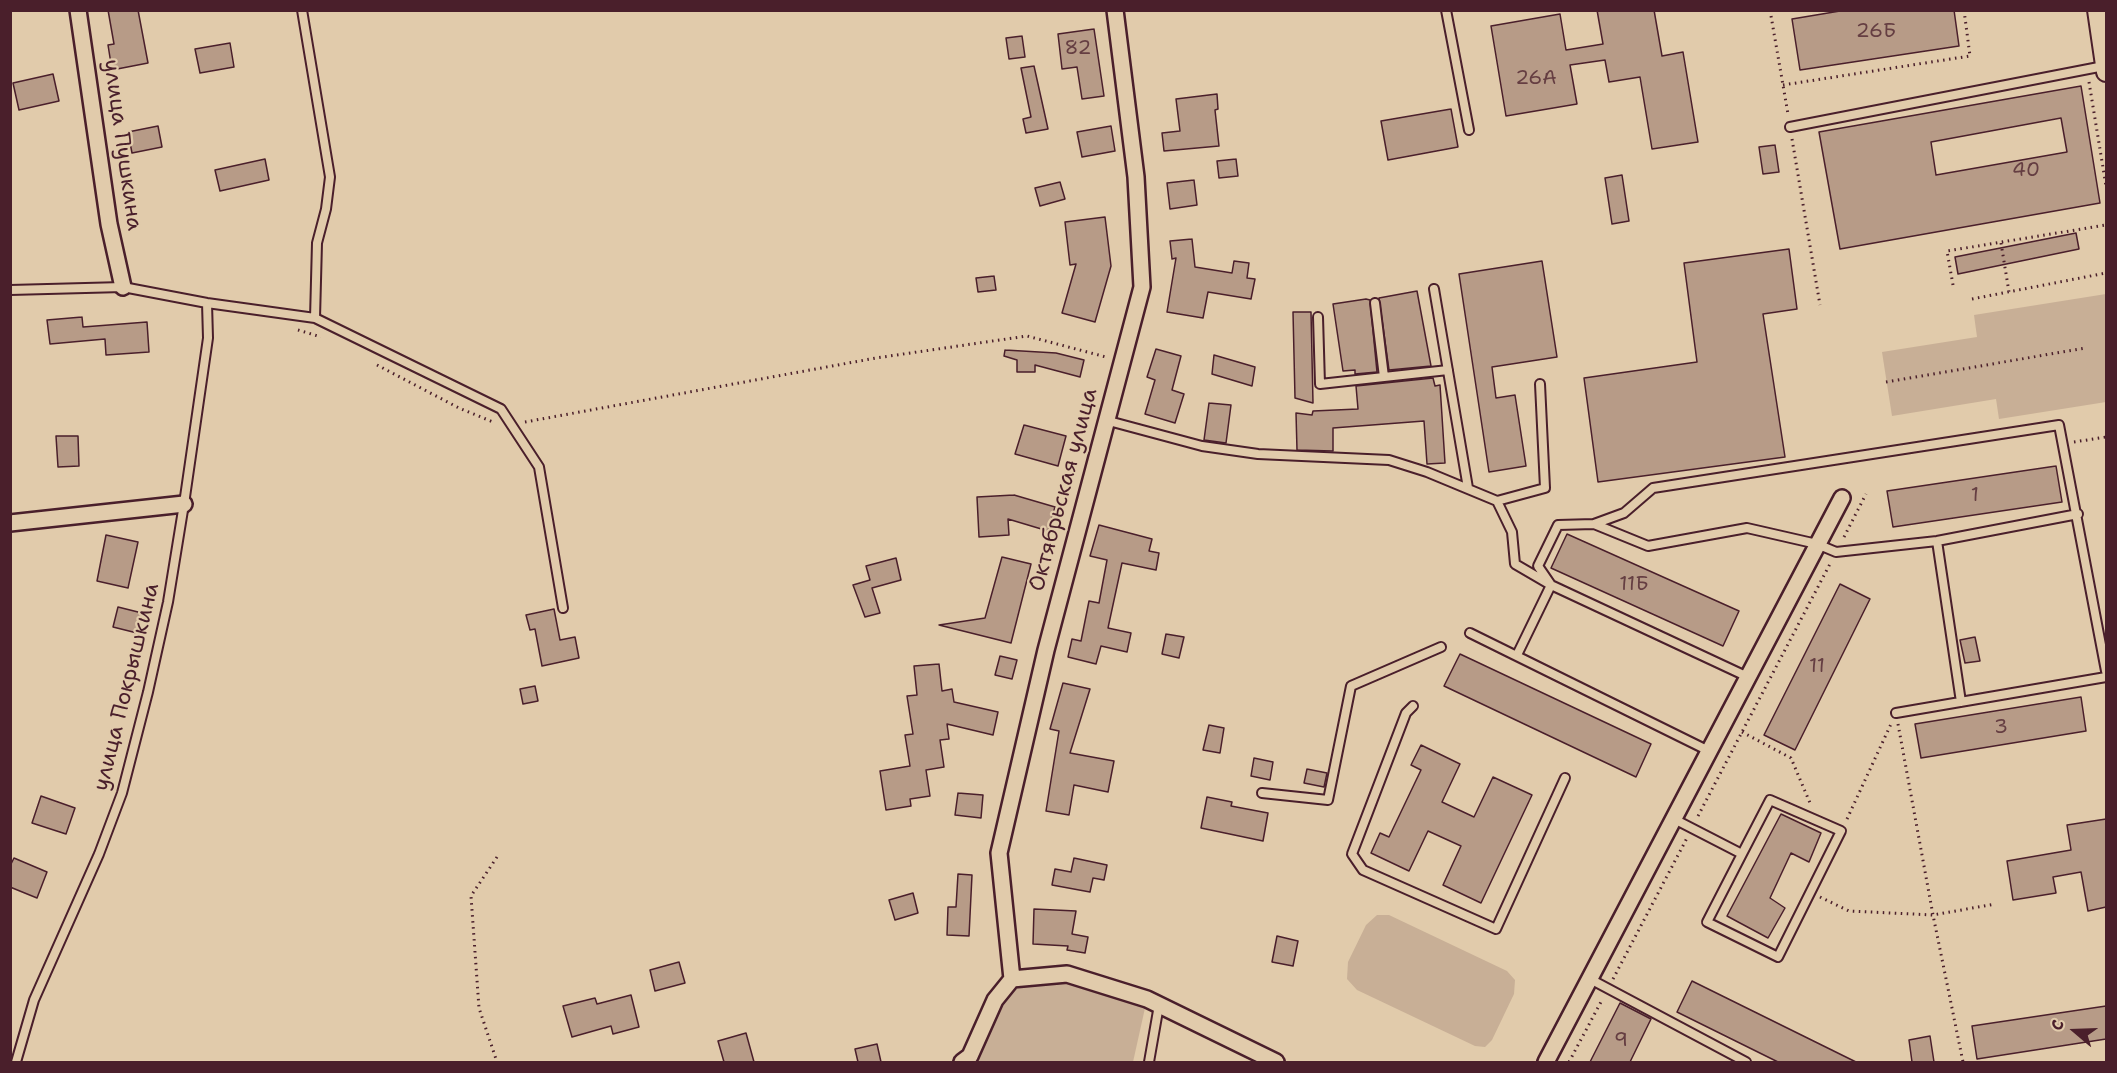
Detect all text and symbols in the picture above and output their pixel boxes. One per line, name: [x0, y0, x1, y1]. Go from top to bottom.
house number: 26Б: [1856, 20, 1896, 44]
house number: 82: [1065, 37, 1091, 61]
street label: улица Пушкина: [97, 58, 147, 232]
house number: 26А: [1515, 67, 1557, 91]
house number: 40: [2012, 159, 2040, 183]
street label: Октябрьская улица: [1024, 385, 1104, 595]
house number: 1: [1971, 484, 1979, 508]
house number: 11Б: [1619, 573, 1649, 597]
street label: улица Покрышкина: [88, 580, 166, 794]
house number: 11: [1809, 655, 1825, 679]
house number: 3: [1994, 716, 2008, 740]
north arrow: [2045, 1001, 2105, 1061]
text: С: [2046, 1017, 2069, 1033]
house number: 9: [1614, 1029, 1628, 1053]

